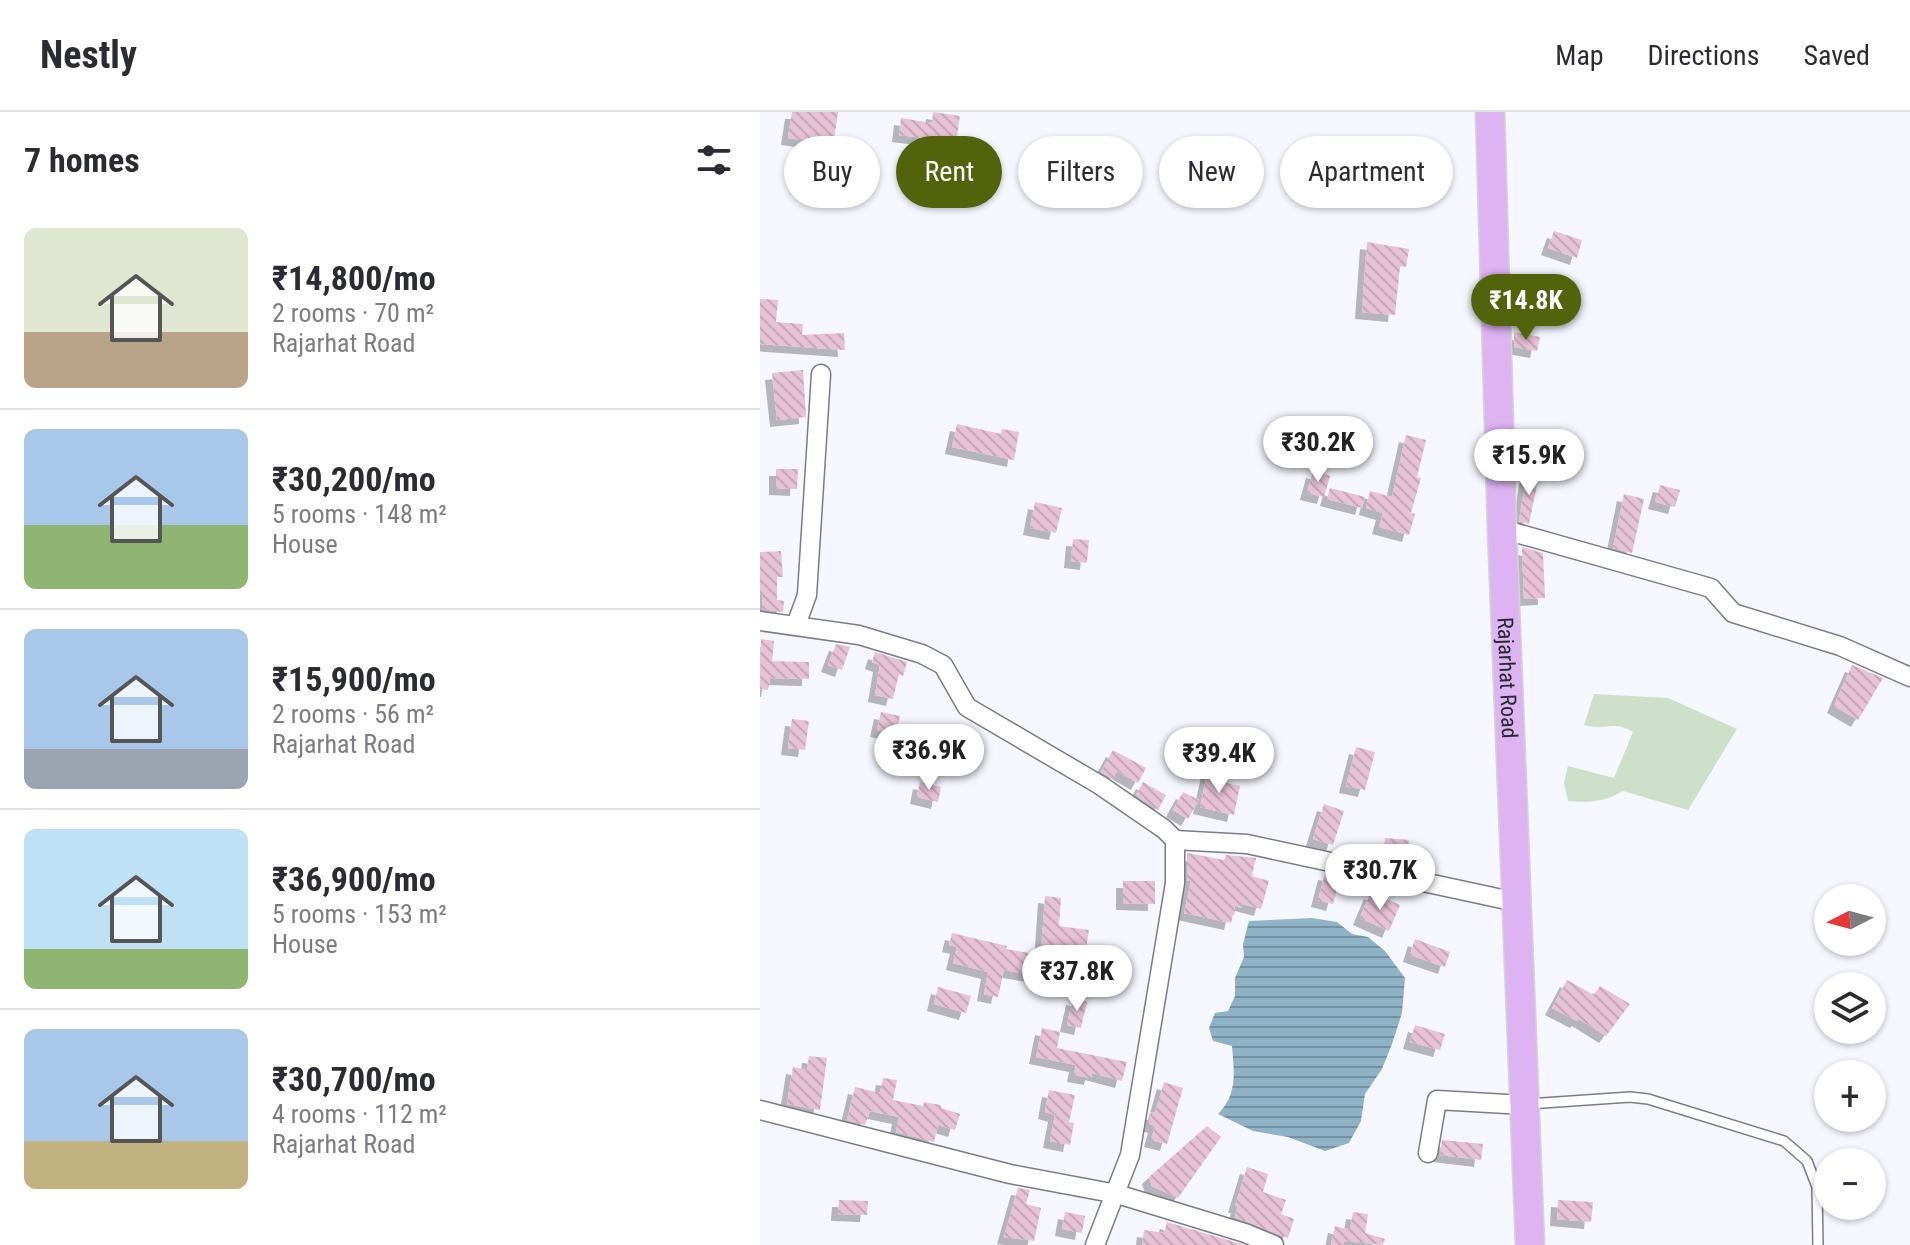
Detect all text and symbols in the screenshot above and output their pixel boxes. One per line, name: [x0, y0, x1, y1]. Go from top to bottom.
text: Nestly: [40, 33, 137, 77]
text: Map: [1555, 39, 1604, 72]
text: Directions: [1648, 39, 1759, 72]
text: Saved: [1803, 39, 1870, 72]
chip: Buy: [784, 136, 880, 208]
chip: Rent: [896, 136, 1002, 208]
chip: Filters: [1018, 136, 1143, 208]
chip: New: [1159, 136, 1264, 208]
chip: Apartment: [1280, 136, 1453, 208]
icon: filters: [692, 138, 736, 182]
text: 7 homes: [24, 140, 140, 180]
text: ₹14,800/mo: [272, 258, 436, 298]
icon: home: [88, 260, 184, 356]
pin: ₹14.8K: [1461, 274, 1591, 342]
text: ₹14.8K: [1489, 285, 1563, 315]
text: 2 rooms · 70 m²: [272, 298, 434, 328]
text: Rajarhat Road: [272, 328, 415, 358]
pin: ₹30.2K: [1253, 416, 1383, 484]
text: ₹30.2K: [1281, 427, 1355, 457]
pin: ₹15.9K: [1464, 429, 1594, 497]
text: ₹15.9K: [1492, 440, 1566, 470]
text: ₹30,200/mo: [272, 459, 436, 499]
icon: home: [88, 461, 184, 557]
text: 5 rooms · 148 m²: [272, 499, 447, 529]
text: House: [272, 529, 338, 559]
street label: Rajarhat Road: [1493, 617, 1523, 739]
text: ₹15,900/mo: [272, 659, 436, 699]
icon: home: [88, 661, 184, 757]
text: 2 rooms · 56 m²: [272, 699, 434, 729]
pin: ₹36.9K: [864, 724, 994, 792]
pin: ₹39.4K: [1154, 727, 1284, 795]
text: Rajarhat Road: [272, 729, 415, 759]
text: ₹36.9K: [892, 735, 966, 765]
text: ₹39.4K: [1182, 738, 1256, 768]
pin: ₹30.7K: [1315, 844, 1445, 912]
text: ₹30.7K: [1343, 855, 1417, 885]
text: ₹36,900/mo: [272, 859, 436, 899]
icon: home: [88, 861, 184, 957]
north arrow: [1814, 884, 1886, 956]
map controls: [1814, 884, 1886, 1220]
text: 5 rooms · 153 m²: [272, 899, 447, 929]
text: House: [272, 929, 338, 959]
pin: ₹37.8K: [1012, 945, 1142, 1013]
text: ₹37.8K: [1040, 956, 1114, 986]
button: layers: [1814, 972, 1886, 1044]
text: ₹30,700/mo: [272, 1059, 436, 1099]
button: +: [1814, 1060, 1886, 1132]
icon: home: [88, 1061, 184, 1157]
text: 4 rooms · 112 m²: [272, 1099, 447, 1129]
text: Rajarhat Road: [272, 1129, 415, 1159]
button: −: [1814, 1148, 1886, 1220]

